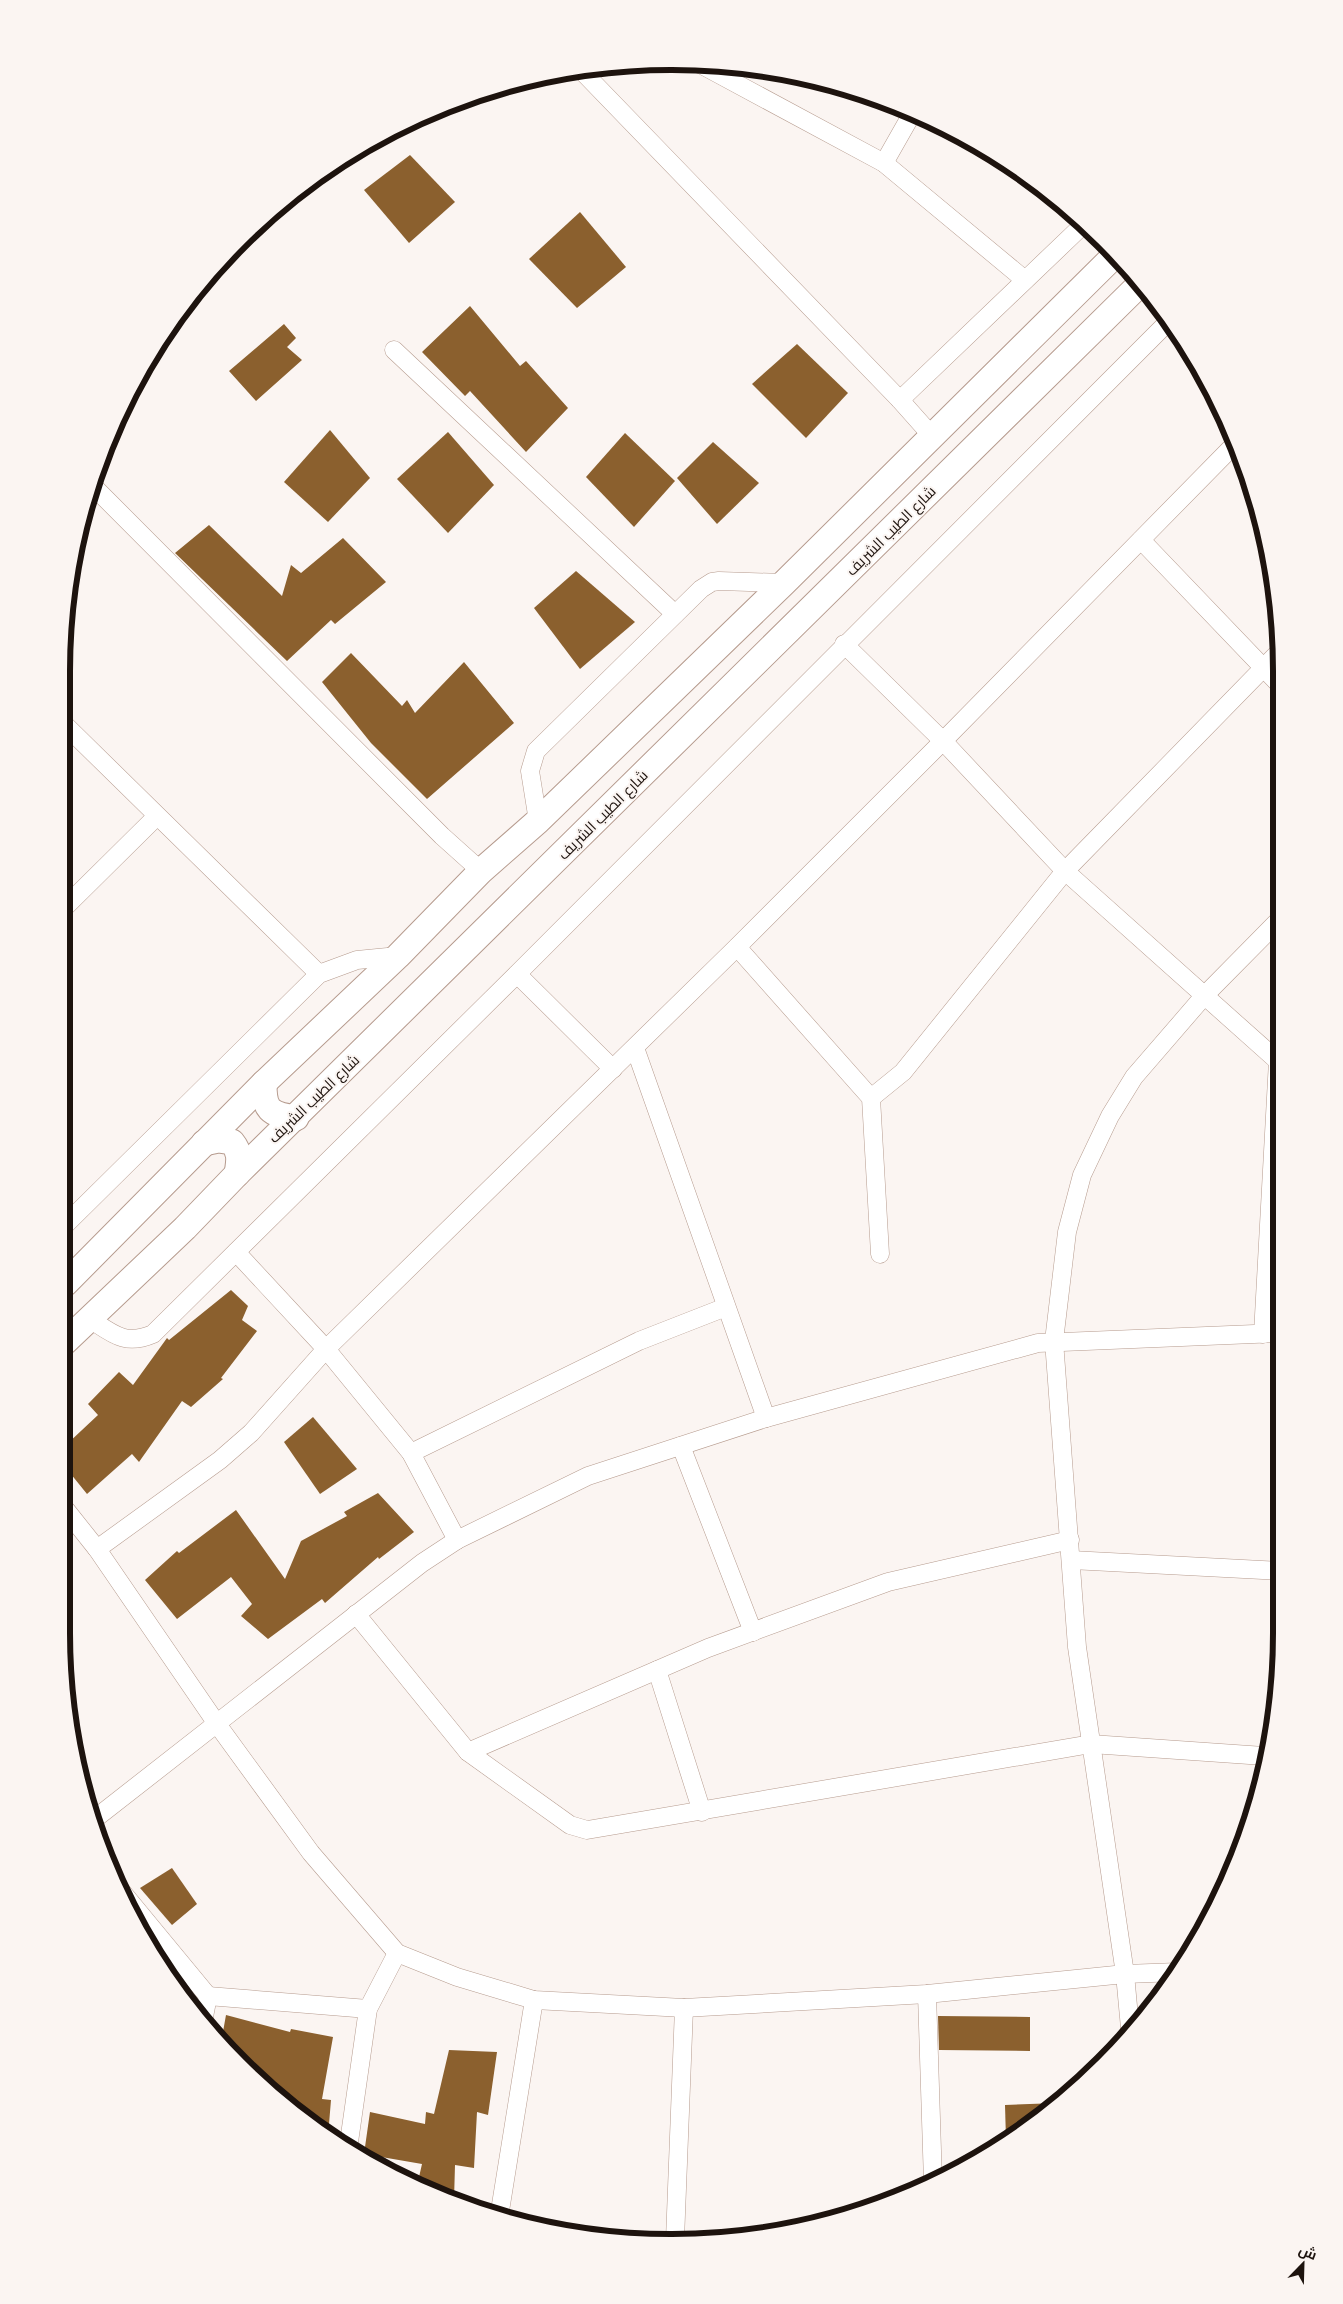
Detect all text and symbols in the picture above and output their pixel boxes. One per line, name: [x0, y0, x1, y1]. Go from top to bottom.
street label: شارع الطيب الشريف: [842, 482, 941, 581]
street label: شارع الطيب الشريف: [554, 766, 653, 865]
street label: شارع الطيب الشريف: [264, 1050, 365, 1148]
north arrow: [1278, 2239, 1328, 2289]
text: ش: [1296, 2240, 1320, 2264]

